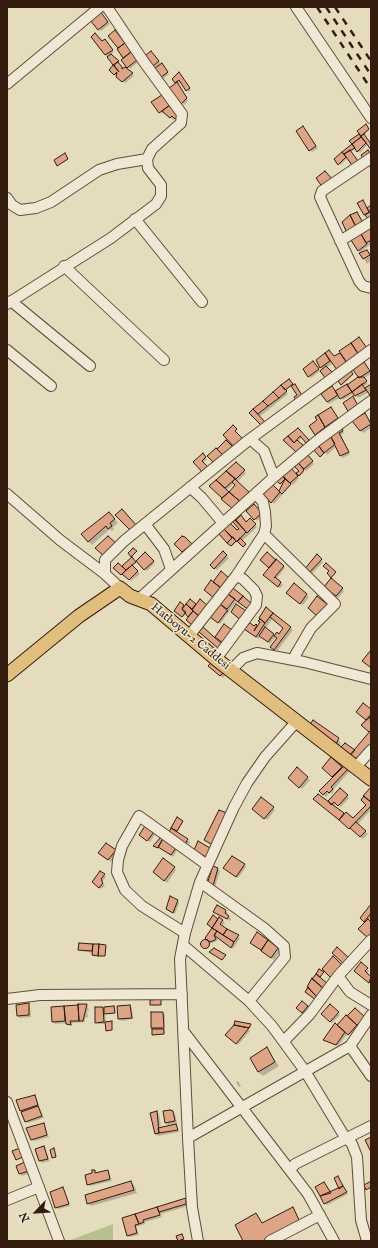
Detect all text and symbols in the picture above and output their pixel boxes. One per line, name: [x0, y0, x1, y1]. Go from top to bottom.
street label: Hatboyu-2 Caddesi: [147, 601, 233, 673]
north arrow: [16, 1192, 56, 1232]
text: N: [17, 1210, 33, 1224]

